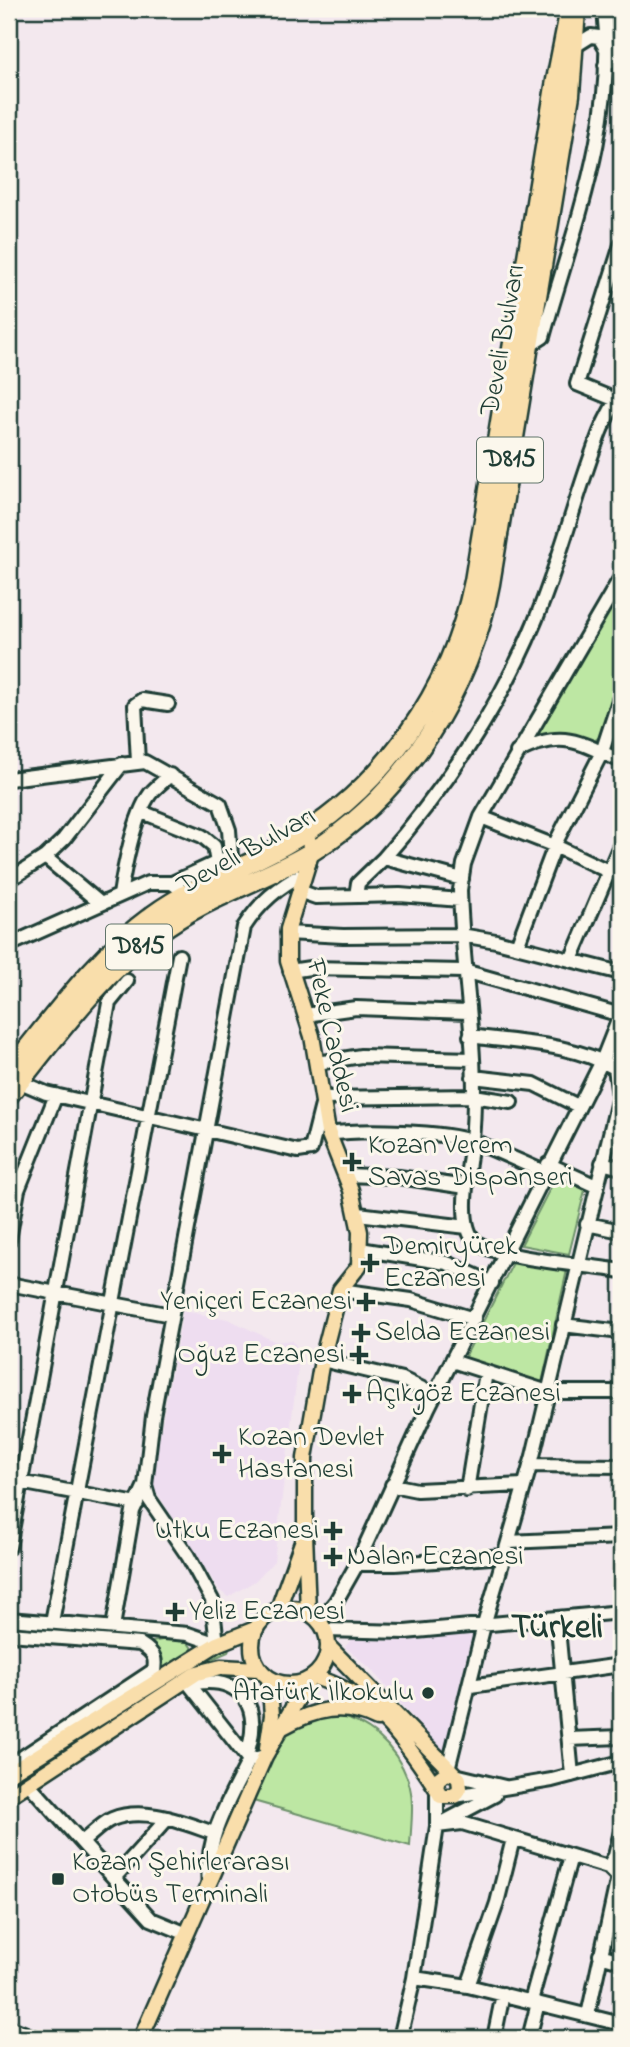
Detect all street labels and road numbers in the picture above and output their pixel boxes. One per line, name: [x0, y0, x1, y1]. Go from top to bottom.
street label: Develi Bulvarı: [470, 261, 537, 420]
road number: D815: [477, 437, 543, 482]
street label: Develi Bulvarı: [169, 797, 324, 908]
road number: D815: [106, 924, 172, 970]
street label: Feke Caddesi: [293, 954, 369, 1117]

